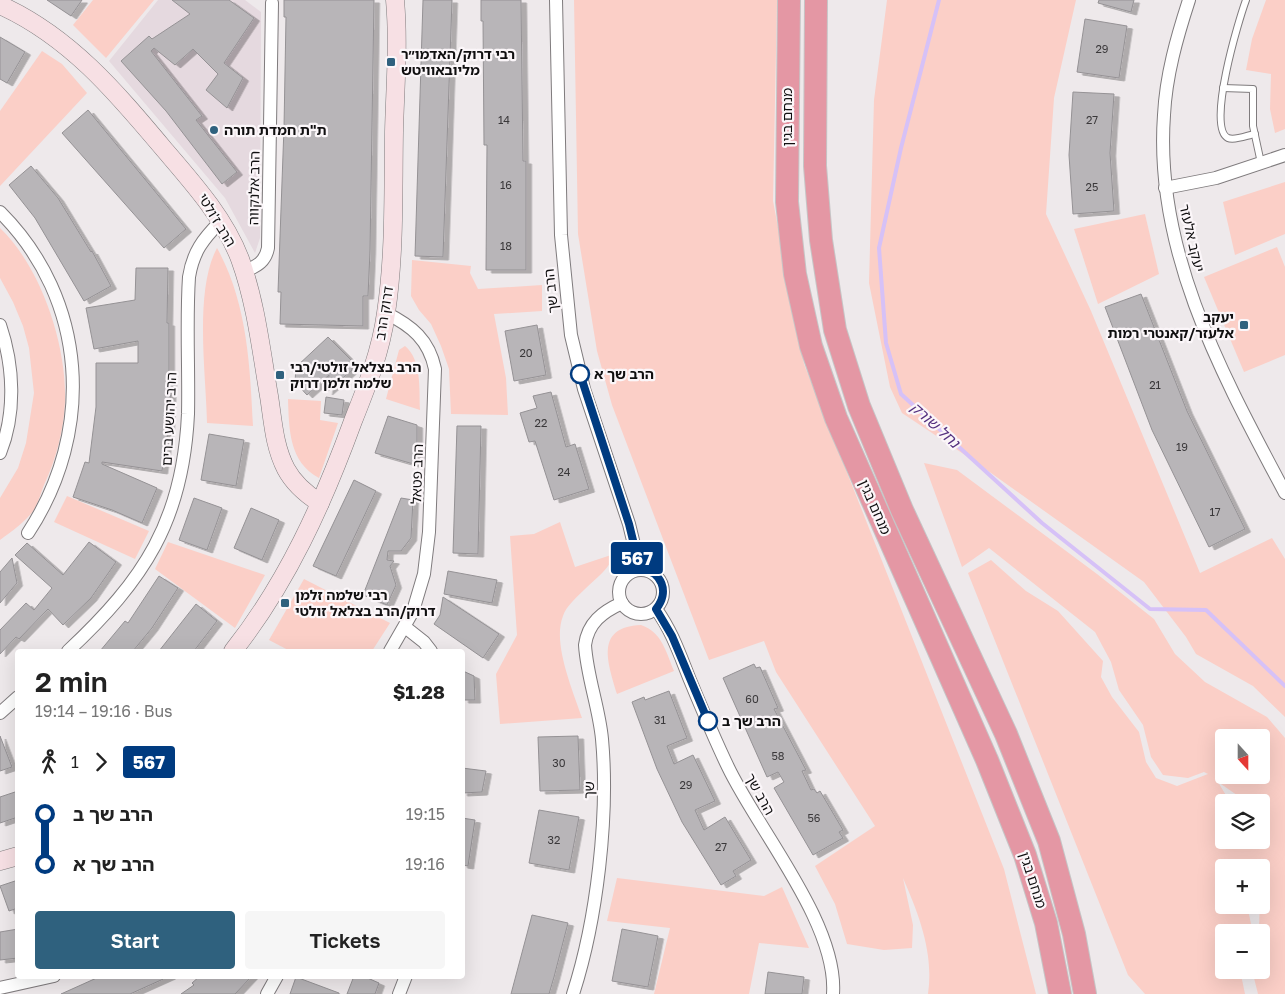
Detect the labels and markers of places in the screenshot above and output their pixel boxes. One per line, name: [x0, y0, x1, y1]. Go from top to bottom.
place label: רבי דרוק/האדמו״ר מליובאוויטש: [401, 45, 515, 78]
marker: רבי דרוק/האדמו״ר מליובאוויטש: [385, 56, 397, 68]
place label: ת"ת חמדת תורה: [224, 121, 327, 138]
marker: ת"ת חמדת תורה: [208, 124, 220, 136]
place label: יעקב אלעזר/קאנטרי רמות: [1107, 308, 1235, 341]
marker: יעקב אלעזר/קאנטרי רמות: [1238, 319, 1250, 331]
place label: הרב בצלאל זולטי/רבי שלמה זלמן דרוק: [290, 358, 421, 391]
marker: הרב שך א: [570, 364, 590, 384]
place label: הרב שך א: [594, 365, 654, 382]
marker: הרב בצלאל זולטי/רבי שלמה זלמן דרוק: [274, 369, 286, 381]
place label: רבי שלמה זלמן דרוק/הרב בצלאל זולטי: [295, 586, 435, 619]
marker: רבי שלמה זלמן דרוק/הרב בצלאל זולטי: [279, 597, 291, 609]
marker: הרב שך ב: [698, 711, 718, 731]
place label: הרב שך ב: [722, 712, 781, 729]

